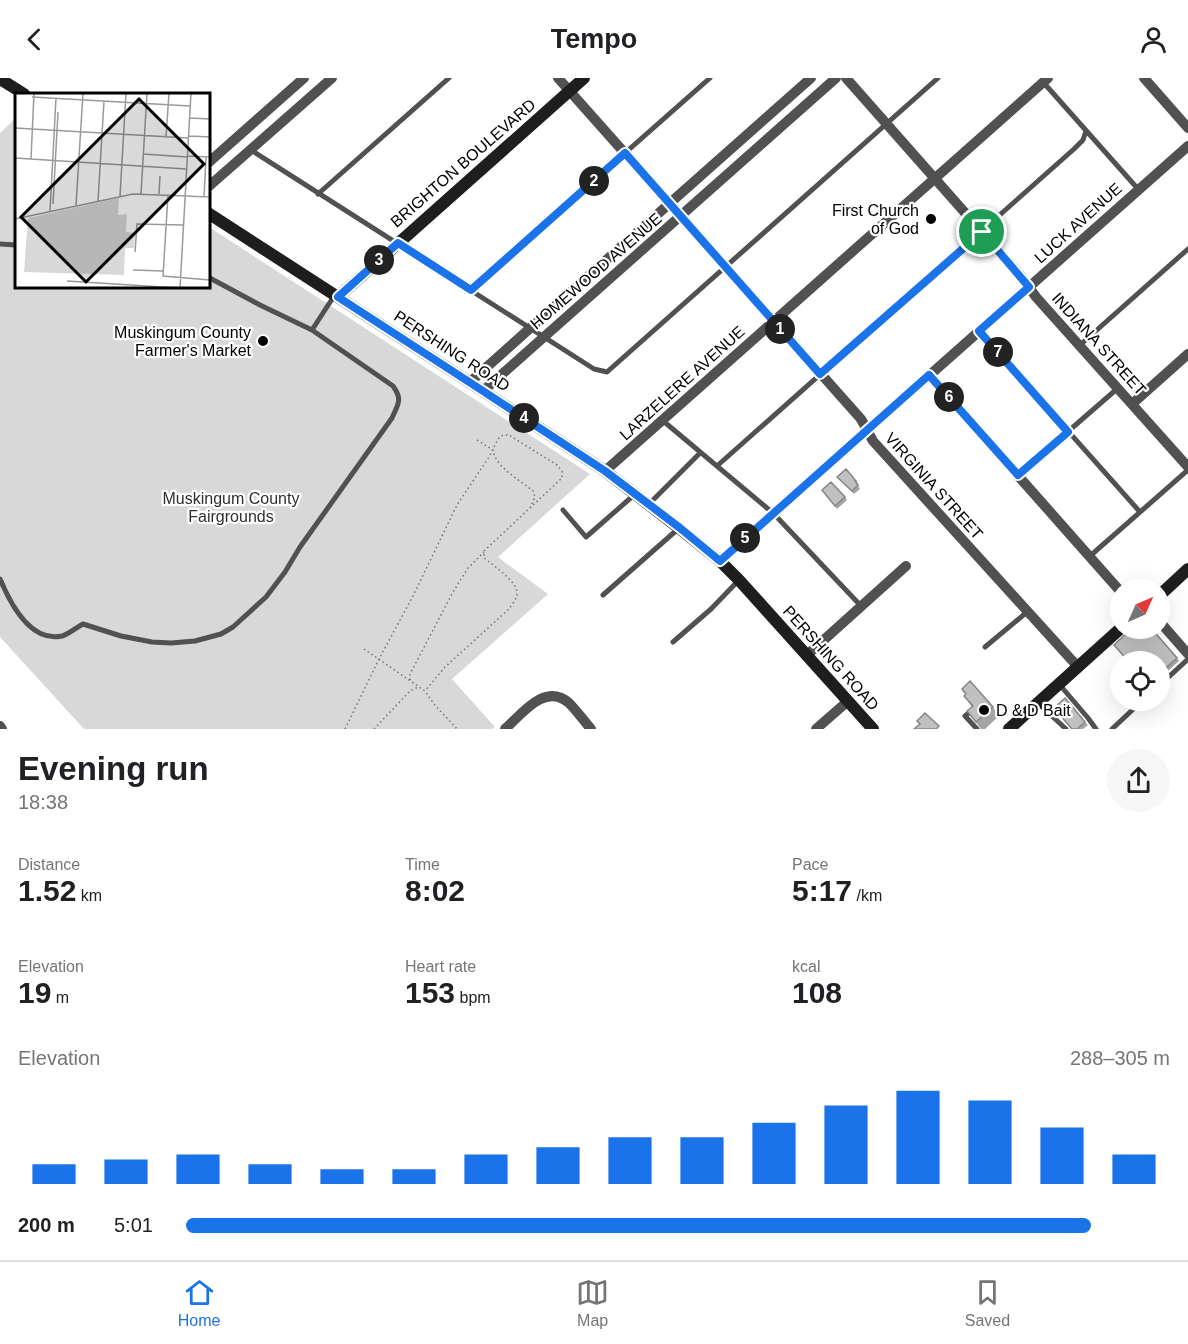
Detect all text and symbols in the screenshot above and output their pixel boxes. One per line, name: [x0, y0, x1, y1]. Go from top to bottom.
icon: back: [18, 23, 51, 56]
icon: person: [1137, 23, 1170, 56]
text: Tempo: [551, 24, 637, 54]
inset map: [15, 93, 210, 288]
street label: BRIGHTON BOULEVARD: [387, 96, 539, 230]
pin: 2: [579, 166, 609, 196]
text: 2: [590, 172, 598, 189]
street label: LUCK AVENUE: [1031, 180, 1125, 266]
place label: First Church of God: [832, 202, 919, 237]
pin: [956, 206, 1007, 257]
street label: HOMEWOOD AVENUE: [527, 210, 665, 332]
marker: First Church of God: [924, 212, 938, 226]
icon: arrive: [965, 215, 998, 248]
pin: 3: [364, 245, 394, 275]
text: 3: [375, 251, 383, 268]
street label: INDIANA STREET: [1049, 289, 1149, 399]
street label: PERSHING ROAD: [391, 307, 513, 395]
pin: 1: [765, 314, 795, 344]
text: 1: [776, 320, 784, 337]
street label: LARZELERE AVENUE: [616, 323, 748, 443]
place label: Muskingum County Farmer's Market: [114, 324, 252, 359]
marker: Muskingum County Farmer's Market: [256, 334, 270, 348]
pin: 7: [983, 337, 1013, 367]
text: 7: [994, 343, 1002, 360]
pin: 6: [934, 382, 964, 412]
text: 6: [945, 388, 953, 405]
pin: 4: [509, 403, 539, 433]
text: 4: [520, 409, 528, 426]
street label: VIRGINIA STREET: [882, 429, 986, 543]
park label: Muskingum County Fairgrounds: [163, 490, 299, 525]
pin: 5: [730, 523, 760, 553]
text: 5: [741, 529, 749, 546]
north arrow: [1110, 579, 1170, 639]
map controls: [1110, 579, 1170, 711]
street label: PERSHING ROAD: [780, 602, 882, 714]
button: locate: [1110, 651, 1170, 711]
place label: D & D Bait: [996, 702, 1071, 719]
marker: D & D Bait: [977, 703, 991, 717]
button: share: [1107, 749, 1170, 812]
text: Evening run: [18, 750, 209, 787]
text: 18:38: [18, 791, 68, 813]
text: Distance: [18, 856, 80, 873]
text: Time: [405, 856, 440, 873]
text: Pace: [792, 856, 828, 873]
text: 1.52: [18, 874, 76, 907]
text: 8:02: [405, 874, 465, 907]
text: 5:17: [792, 874, 852, 907]
text: km: [76, 887, 102, 904]
text: /km: [852, 887, 882, 904]
text: Elevation: [18, 958, 84, 975]
text: Heart rate: [405, 958, 476, 975]
text: kcal: [792, 958, 820, 975]
text: 19: [18, 976, 51, 1009]
text: 153: [405, 976, 455, 1009]
text: 108: [792, 976, 842, 1009]
text: m: [51, 989, 69, 1006]
text: bpm: [455, 989, 491, 1006]
text: Elevation: [18, 1047, 100, 1069]
text: 288–305 m: [1070, 1047, 1170, 1069]
text: 200 m: [18, 1214, 75, 1236]
text: 5:01: [114, 1214, 153, 1236]
tab: Home: [178, 1276, 221, 1330]
tab: Map: [576, 1276, 609, 1330]
tab: Saved: [965, 1276, 1010, 1330]

